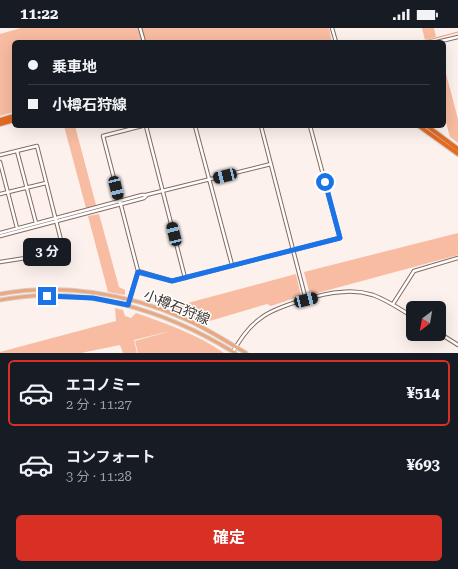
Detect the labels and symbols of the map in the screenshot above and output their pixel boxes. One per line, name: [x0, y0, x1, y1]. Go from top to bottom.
car: [212, 167, 238, 185]
route start: [316, 173, 334, 191]
car: [107, 175, 125, 201]
car: [165, 221, 183, 247]
callout: 3 分: [23, 238, 71, 266]
street label: 小樽石狩線: [142, 286, 212, 328]
route end: [38, 287, 56, 305]
car: [293, 291, 319, 309]
north arrow: [406, 301, 446, 341]

